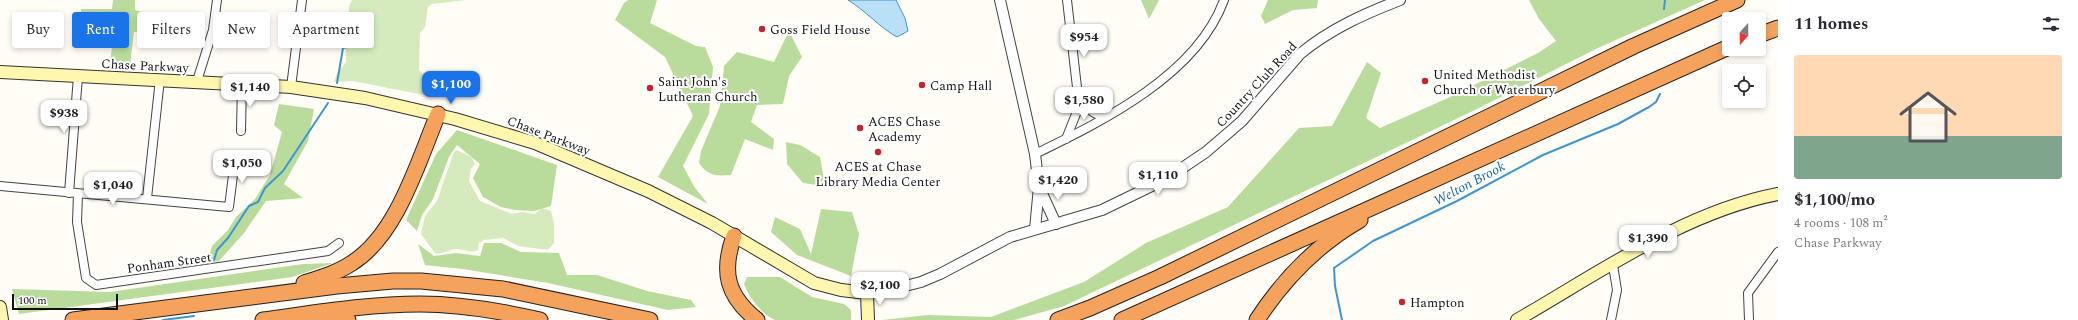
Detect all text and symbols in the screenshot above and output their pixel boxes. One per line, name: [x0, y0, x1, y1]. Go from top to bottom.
text: 11 homes: [1794, 11, 1868, 37]
chip: Buy: [12, 12, 64, 48]
chip: Rent: [72, 12, 129, 48]
chip: Filters: [137, 12, 205, 48]
chip: New: [213, 12, 270, 48]
chip: Apartment: [278, 12, 374, 48]
north arrow: [1722, 12, 1766, 56]
map controls: [1722, 12, 1766, 108]
icon: filters: [2040, 13, 2062, 35]
place label: Goss Field House: [770, 20, 871, 40]
marker: Goss Field House: [757, 24, 767, 34]
pin: $954: [1060, 24, 1108, 58]
text: $954: [1069, 27, 1099, 47]
street label: Country Club Road: [1212, 37, 1302, 132]
street label: Chase Parkway: [101, 54, 190, 78]
button: locate: [1722, 64, 1766, 108]
place label: United Methodist Church of Waterbury: [1433, 65, 1556, 100]
pin: $1,100: [418, 71, 484, 105]
place label: Saint John's Lutheran Church: [658, 72, 758, 107]
pin: $1,140: [217, 74, 283, 108]
text: $1,100: [431, 74, 471, 94]
place label: Camp Hall: [930, 76, 992, 96]
marker: United Methodist Church of Waterbury: [1420, 76, 1430, 86]
text: $1,140: [230, 77, 270, 97]
marker: Camp Hall: [917, 80, 927, 90]
icon: home: [1892, 81, 1964, 153]
marker: Saint John's Lutheran Church: [645, 83, 655, 93]
pin: $1,580: [1051, 87, 1117, 121]
text: $1,580: [1064, 90, 1104, 110]
pin: $938: [40, 100, 88, 134]
text: $938: [49, 103, 79, 123]
street label: Chase Parkway: [504, 111, 594, 161]
place label: ACES Chase Academy: [868, 112, 941, 147]
marker: ACES Chase Academy: [855, 123, 865, 133]
marker: ACES at Chase Library Media Center: [873, 147, 883, 157]
pin: $1,050: [209, 150, 275, 184]
text: $1,050: [222, 153, 262, 173]
water label: Welton Brook: [1430, 156, 1509, 211]
place label: ACES at Chase Library Media Center: [816, 157, 940, 192]
pin: $1,110: [1125, 162, 1191, 196]
text: $1,110: [1138, 165, 1178, 185]
pin: $1,420: [1025, 167, 1091, 201]
text: $1,420: [1038, 170, 1078, 190]
pin: $1,040: [80, 172, 146, 206]
text: $1,040: [93, 175, 133, 195]
text: $1,100/mo: [1794, 187, 1875, 213]
text: 4 rooms · 108 m²: [1794, 213, 1888, 233]
pin: $1,390: [1615, 225, 1681, 259]
text: $1,390: [1628, 228, 1668, 248]
text: Chase Parkway: [1794, 233, 1882, 253]
street label: Ponham Street: [126, 247, 213, 279]
pin: $2,100: [847, 272, 913, 306]
text: $2,100: [860, 275, 900, 295]
scale bar: [12, 292, 118, 311]
text: 100 m: [18, 292, 47, 309]
place label: Hampton: [1410, 293, 1465, 313]
marker: Hampton: [1397, 297, 1407, 307]

